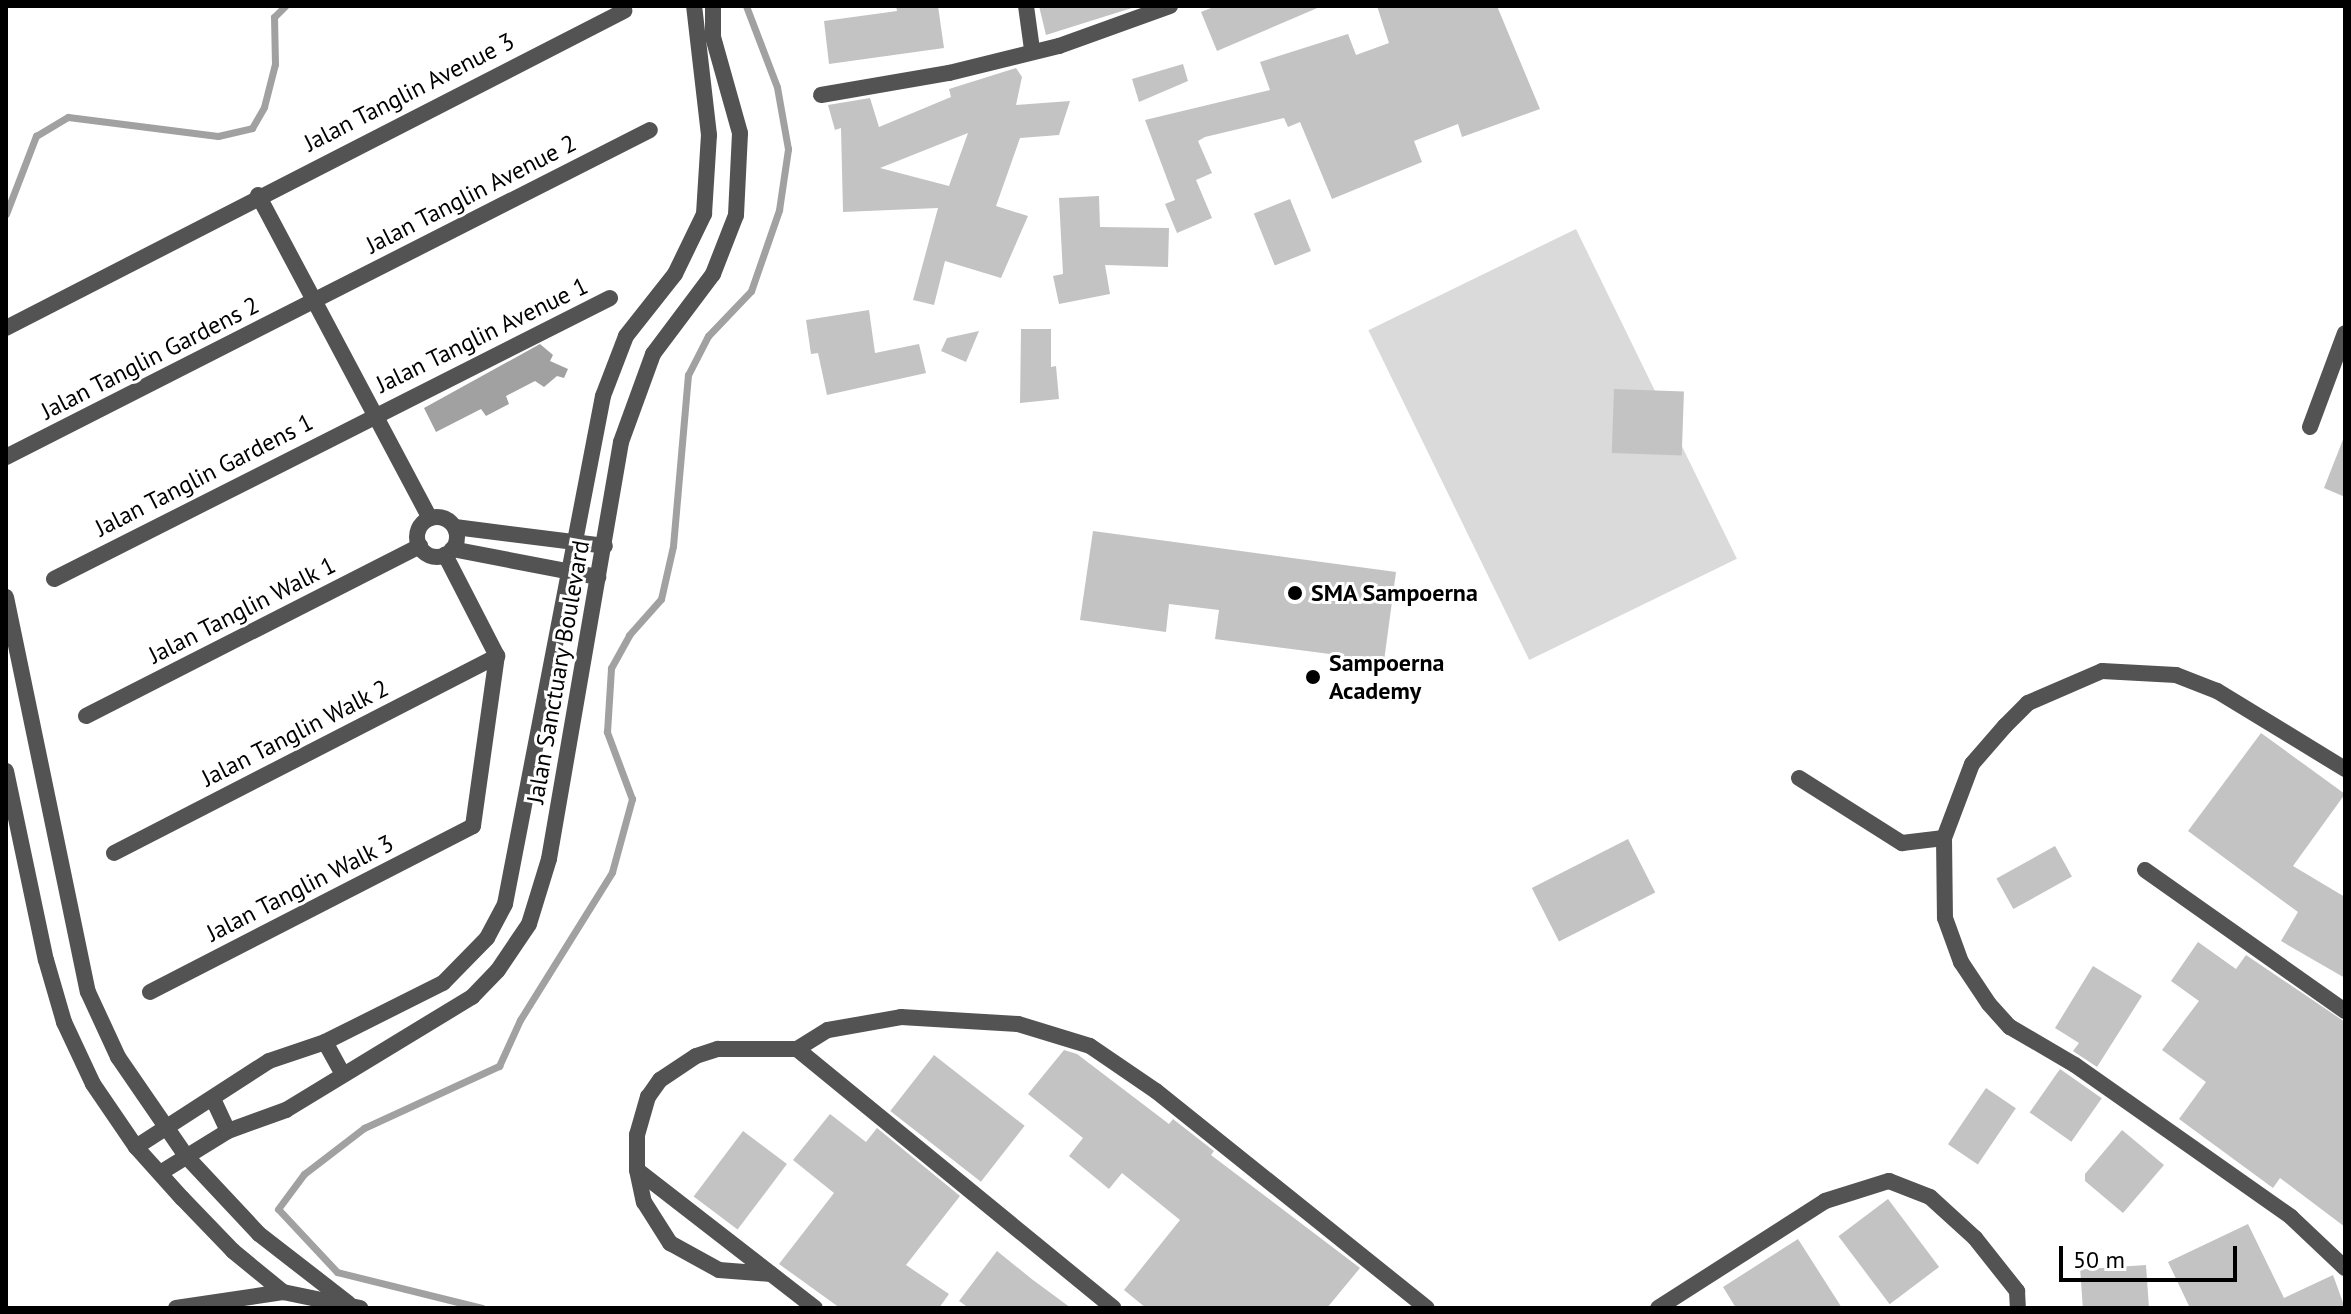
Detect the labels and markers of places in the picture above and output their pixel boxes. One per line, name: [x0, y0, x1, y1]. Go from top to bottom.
place label: SMA Sampoerna: [1311, 579, 1479, 607]
marker: SMA Sampoerna: [1286, 584, 1304, 602]
place label: Sampoerna Academy: [1329, 649, 1444, 705]
marker: Sampoerna Academy: [1304, 668, 1322, 686]

